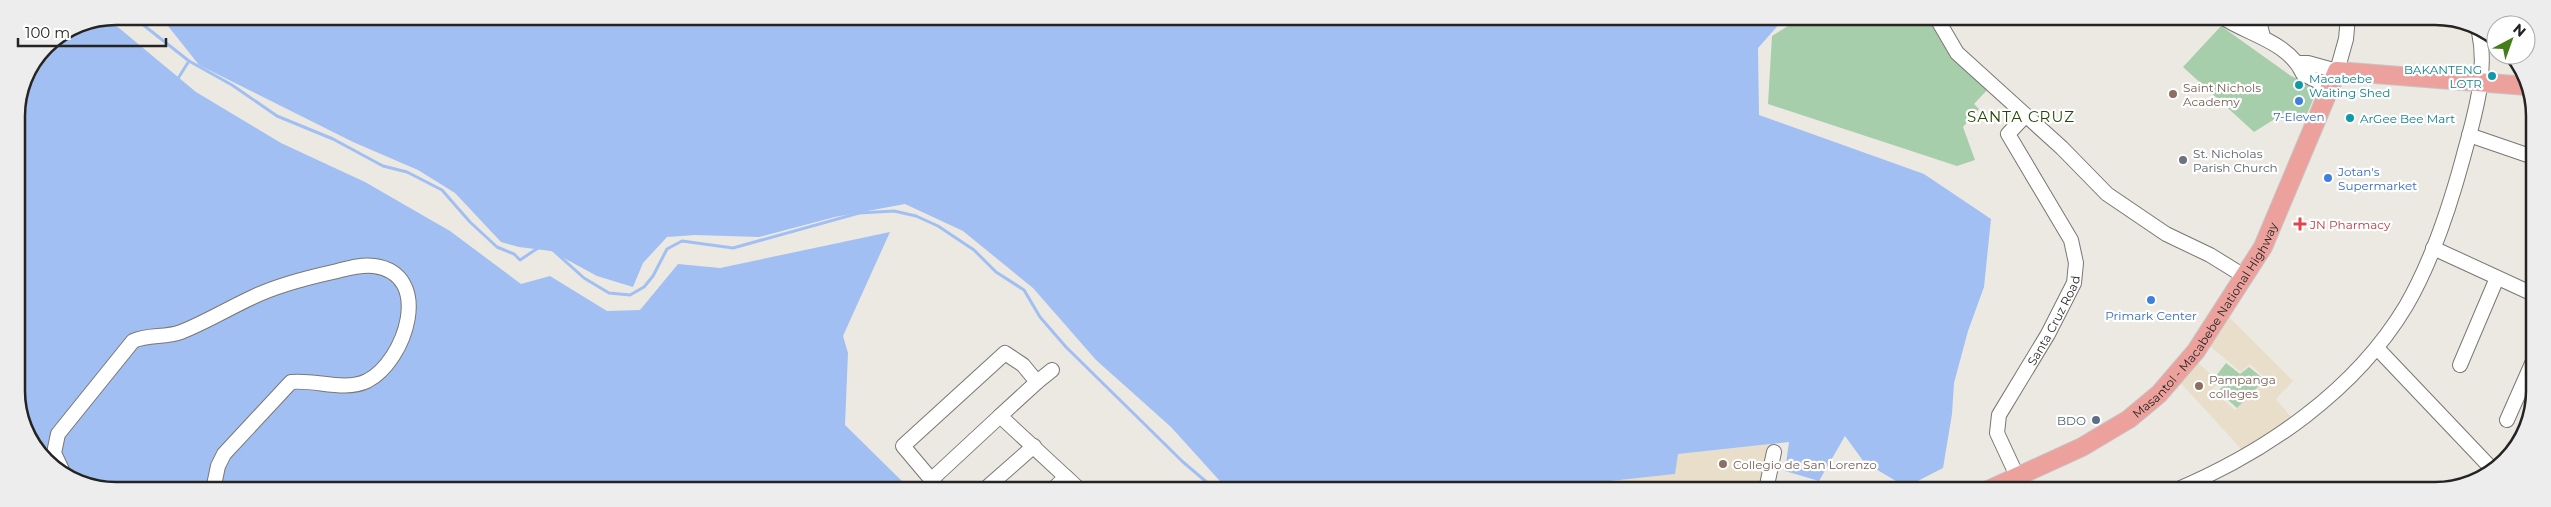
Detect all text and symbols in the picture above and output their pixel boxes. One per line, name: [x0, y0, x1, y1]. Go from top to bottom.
scale bar: [18, 15, 165, 47]
north arrow: [2486, 15, 2536, 65]
text: N: [2509, 20, 2530, 41]
text: 100 m: [25, 23, 70, 42]
place label: BAKANTENG LOTR: [2404, 62, 2482, 91]
marker: BAKANTENG LOTR: [2486, 70, 2498, 82]
place label: Macabebe Waiting Shed: [2309, 71, 2390, 100]
marker: Macabebe Waiting Shed: [2293, 79, 2305, 91]
place label: Saint Nichols Academy: [2183, 80, 2261, 109]
marker: Saint Nichols Academy: [2167, 88, 2179, 100]
marker: 7-Eleven: [2293, 95, 2305, 107]
district label: SANTA CRUZ: [1967, 107, 2075, 126]
place label: 7-Eleven: [2273, 109, 2325, 124]
place label: ArGee Bee Mart: [2360, 111, 2455, 126]
marker: ArGee Bee Mart: [2344, 112, 2356, 124]
place label: St. Nicholas Parish Church: [2193, 146, 2278, 175]
marker: St. Nicholas Parish Church: [2177, 154, 2189, 166]
place label: Jotan's Supermarket: [2337, 164, 2417, 193]
marker: Jotan's Supermarket: [2322, 172, 2334, 184]
place label: JN Pharmacy: [2309, 217, 2391, 232]
marker: JN Pharmacy: [2294, 218, 2306, 230]
street label: Masantol - Macabebe National Highway: [2129, 220, 2280, 421]
street label: Santa Cruz Road: [2023, 275, 2082, 368]
marker: Primark Center: [2145, 294, 2157, 306]
place label: Primark Center: [2105, 308, 2197, 323]
place label: Pampanga colleges: [2209, 372, 2276, 401]
marker: Pampanga colleges: [2193, 380, 2205, 392]
place label: BDO: [2057, 413, 2086, 428]
marker: BDO: [2090, 414, 2102, 426]
place label: Collegio de San Lorenzo: [1733, 457, 1877, 472]
marker: Collegio de San Lorenzo: [1717, 458, 1729, 470]

